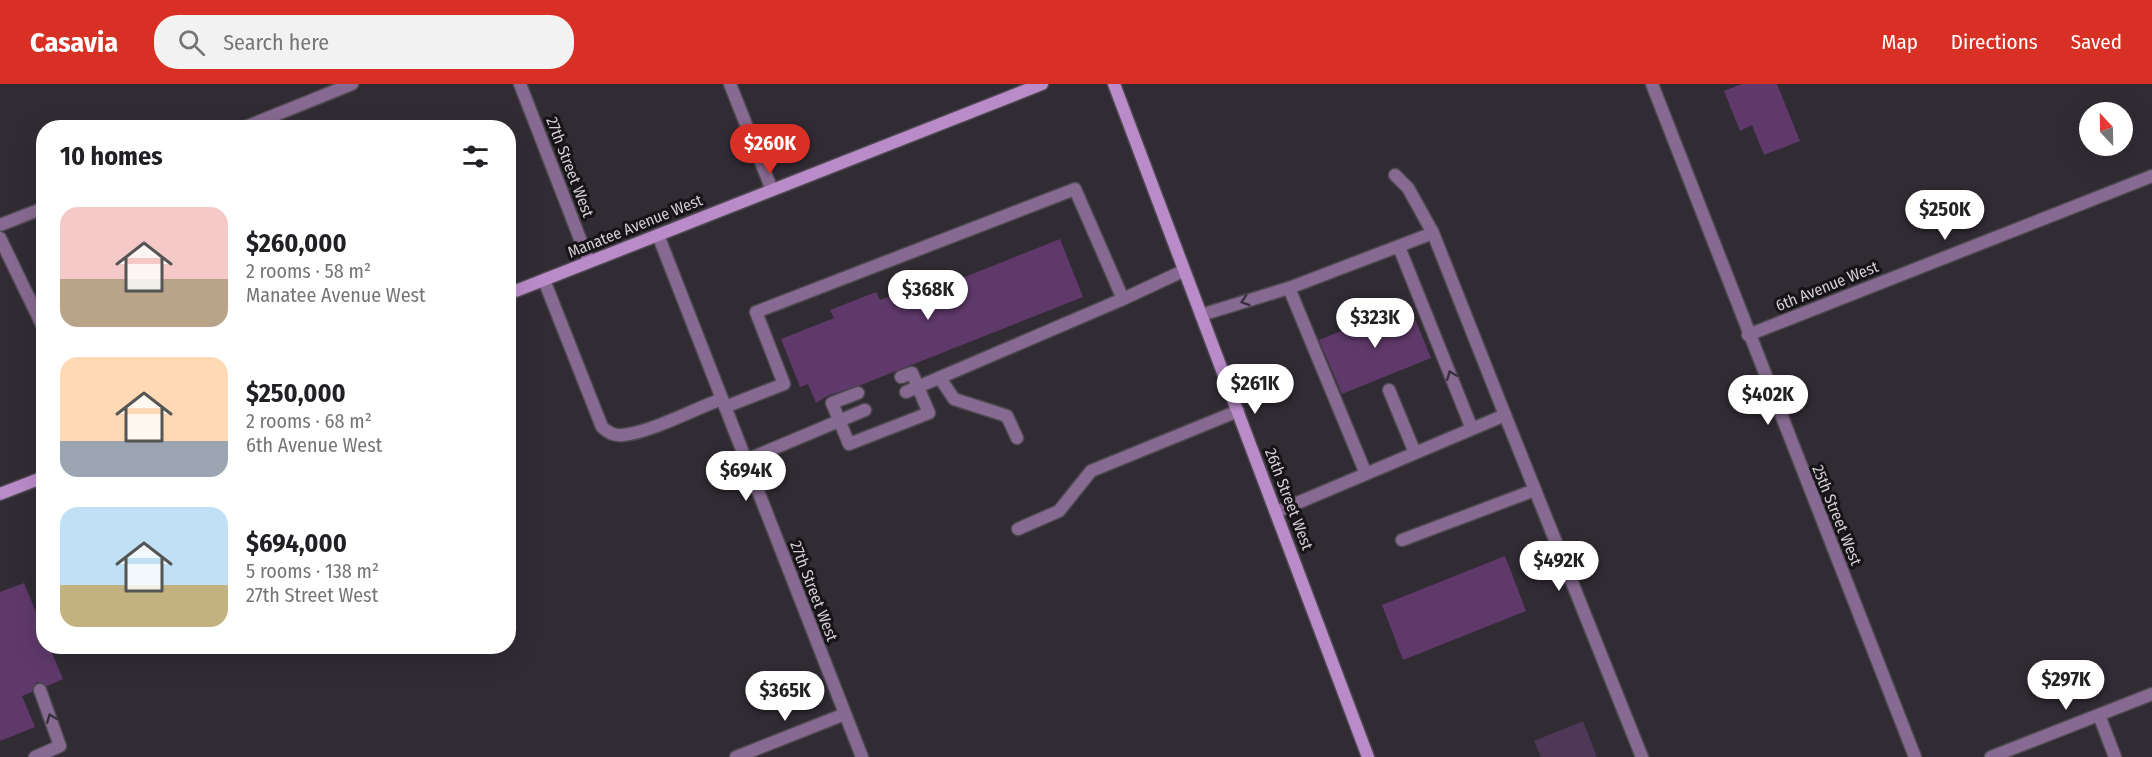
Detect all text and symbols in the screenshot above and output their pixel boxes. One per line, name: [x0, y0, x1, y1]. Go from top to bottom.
search box: [154, 15, 574, 69]
text: Casavia: [30, 26, 118, 59]
icon: search: [175, 26, 208, 59]
text: Search here: [223, 29, 329, 56]
text: Map: [1881, 29, 1918, 55]
text: Directions: [1951, 29, 2038, 55]
text: Saved: [2071, 29, 2122, 55]
north arrow: [2079, 102, 2133, 156]
map controls: [2079, 102, 2133, 156]
street label: 27th Street West: [542, 114, 598, 220]
pin: $260K: [728, 124, 812, 175]
text: $260K: [744, 131, 796, 155]
icon: filters: [459, 140, 492, 173]
text: 10 homes: [60, 141, 163, 172]
street label: Manatee Avenue West: [565, 190, 706, 262]
pin: $250K: [1903, 190, 1987, 241]
text: $250K: [1919, 197, 1971, 221]
text: $260,000: [246, 228, 347, 259]
icon: home: [108, 231, 180, 303]
street label: 6th Avenue West: [1773, 256, 1882, 315]
text: 2 rooms · 58 m²: [246, 259, 371, 283]
pin: $368K: [886, 270, 970, 321]
text: $368K: [902, 277, 954, 301]
text: Manatee Avenue West: [246, 283, 426, 307]
one-way arrow: [1240, 294, 1251, 306]
pin: $323K: [1333, 298, 1417, 349]
text: $323K: [1350, 305, 1400, 329]
pin: $261K: [1213, 364, 1297, 415]
one-way arrow: [1446, 370, 1458, 381]
text: $261K: [1231, 371, 1279, 395]
pin: $402K: [1726, 375, 1810, 426]
text: $250,000: [246, 378, 346, 409]
icon: home: [108, 381, 180, 453]
text: $402K: [1742, 382, 1794, 406]
text: 2 rooms · 68 m²: [246, 409, 372, 433]
text: 6th Avenue West: [246, 433, 382, 457]
street label: 26th Street West: [1261, 446, 1317, 553]
pin: $694K: [704, 451, 788, 502]
text: $694K: [720, 458, 772, 482]
street label: 25th Street West: [1808, 462, 1866, 569]
text: $694,000: [246, 528, 347, 559]
icon: home: [108, 531, 180, 603]
street label: 27th Street West: [786, 538, 842, 644]
pin: $492K: [1517, 541, 1601, 592]
text: $492K: [1534, 548, 1584, 572]
text: 5 rooms · 138 m²: [246, 559, 379, 583]
text: 27th Street West: [246, 583, 378, 607]
pin: $297K: [2024, 660, 2108, 711]
text: $297K: [2041, 667, 2091, 691]
pin: $365K: [743, 671, 827, 722]
text: $365K: [759, 678, 811, 702]
one-way arrow: [45, 713, 58, 723]

